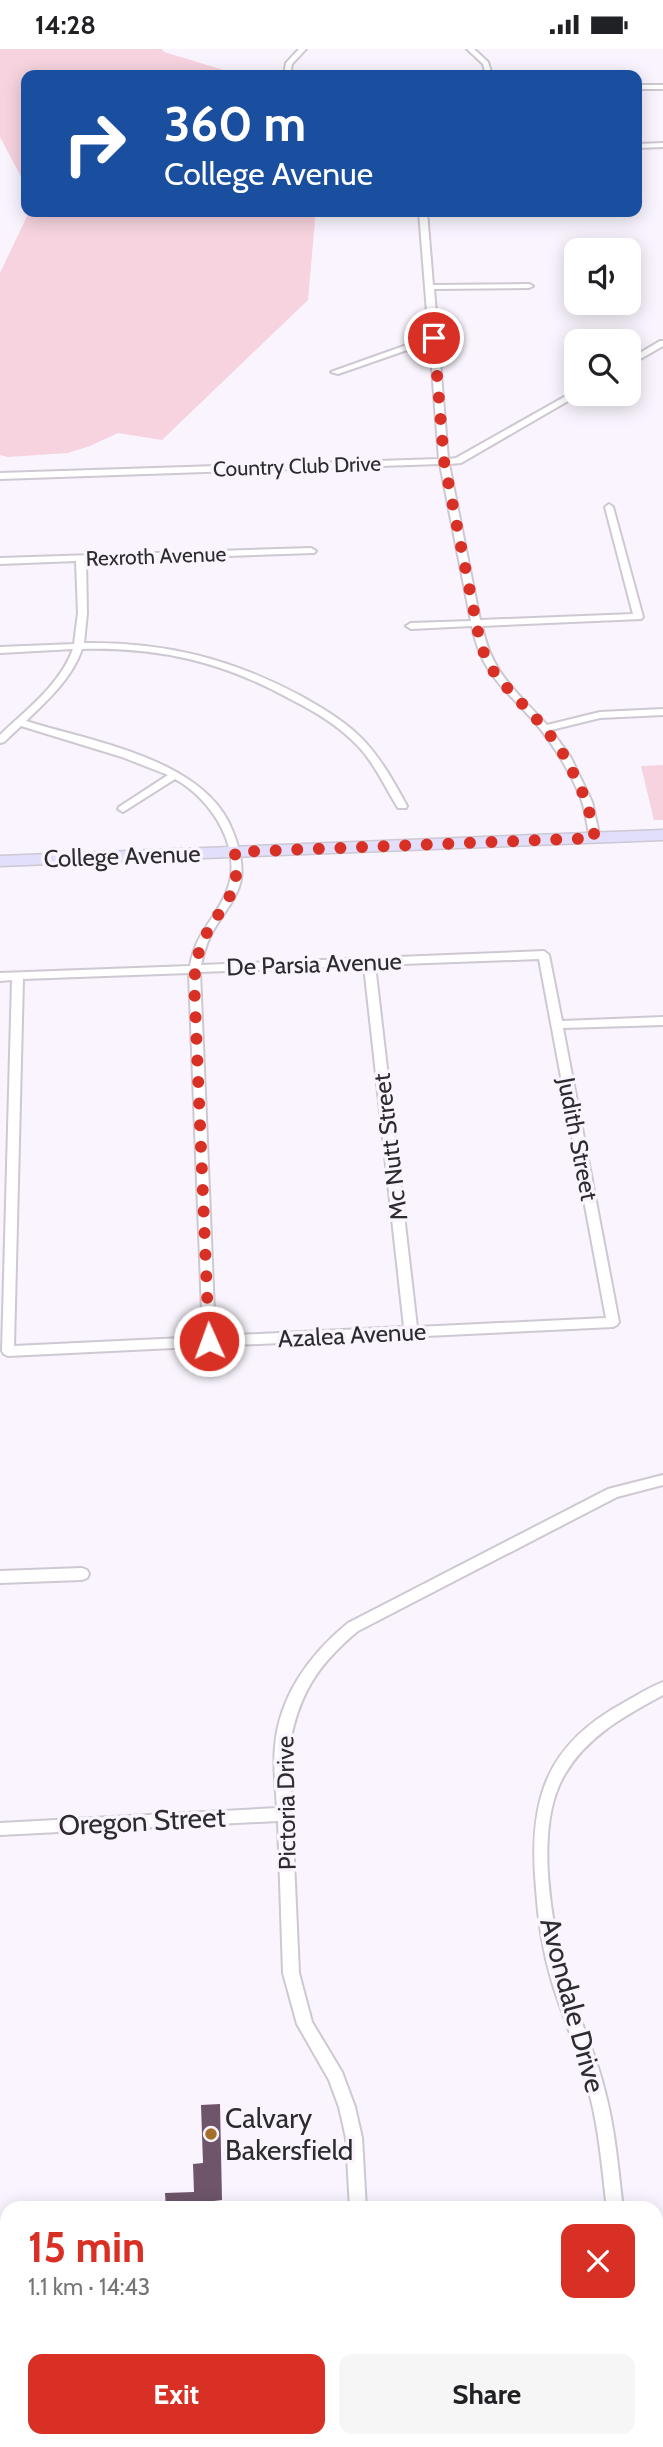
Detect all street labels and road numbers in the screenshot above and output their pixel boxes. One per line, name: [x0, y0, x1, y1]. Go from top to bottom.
street label: Country Club Drive: [213, 451, 382, 481]
street label: Rexroth Avenue: [85, 541, 227, 571]
street label: College Avenue: [43, 839, 201, 873]
street label: De Parsia Avenue: [226, 946, 402, 982]
street label: Mc Nutt Street: [367, 1072, 413, 1222]
street label: Judith Street: [552, 1074, 604, 1203]
street label: Azalea Avenue: [277, 1317, 427, 1353]
street label: Pictoria Drive: [270, 1736, 302, 1870]
street label: Oregon Street: [57, 1800, 227, 1842]
street label: Avondale Drive: [533, 1914, 613, 2096]

